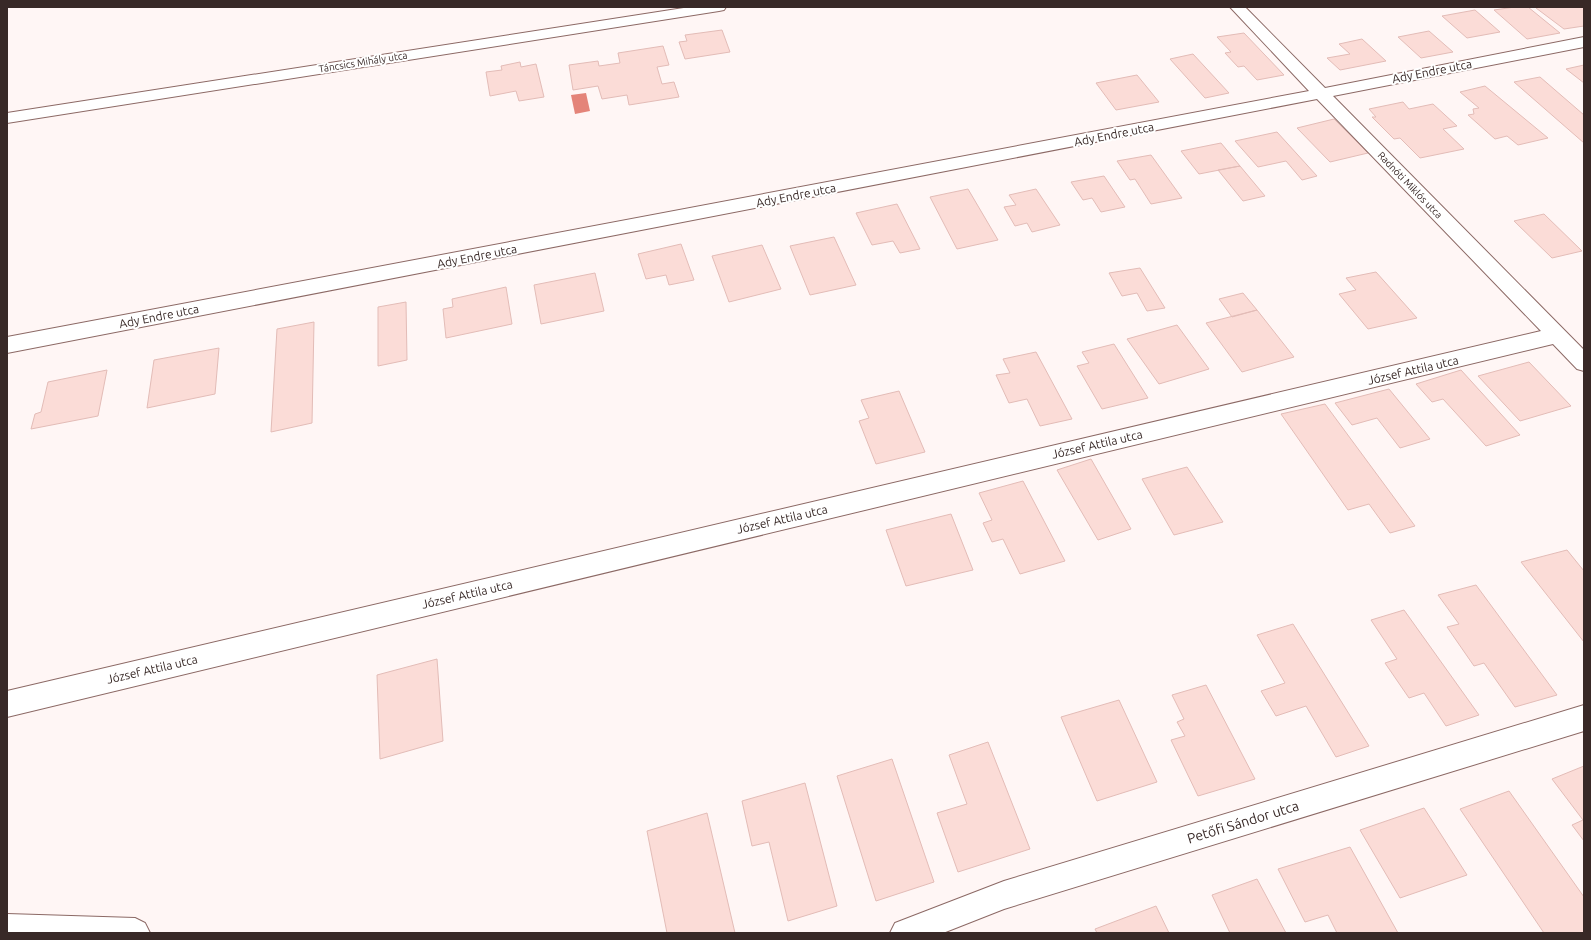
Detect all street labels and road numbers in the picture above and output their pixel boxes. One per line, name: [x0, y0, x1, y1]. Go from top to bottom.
street label: Táncsics Mihály utca: [318, 50, 408, 74]
street label: Ady Endre utca: [1391, 57, 1473, 85]
street label: Ady Endre utca: [1073, 120, 1155, 148]
street label: Radnóti Miklós utca: [1375, 150, 1445, 220]
street label: Ady Endre utca: [755, 181, 837, 209]
street label: Ady Endre utca: [436, 242, 518, 270]
street label: Ady Endre utca: [118, 302, 200, 330]
street label: József Attila utca: [1366, 353, 1460, 387]
street label: József Attila utca: [1050, 427, 1144, 461]
street label: József Attila utca: [735, 502, 829, 536]
street label: József Attila utca: [420, 577, 514, 611]
street label: József Attila utca: [105, 652, 199, 686]
street label: Petőfi Sándor utca: [1185, 797, 1301, 847]

